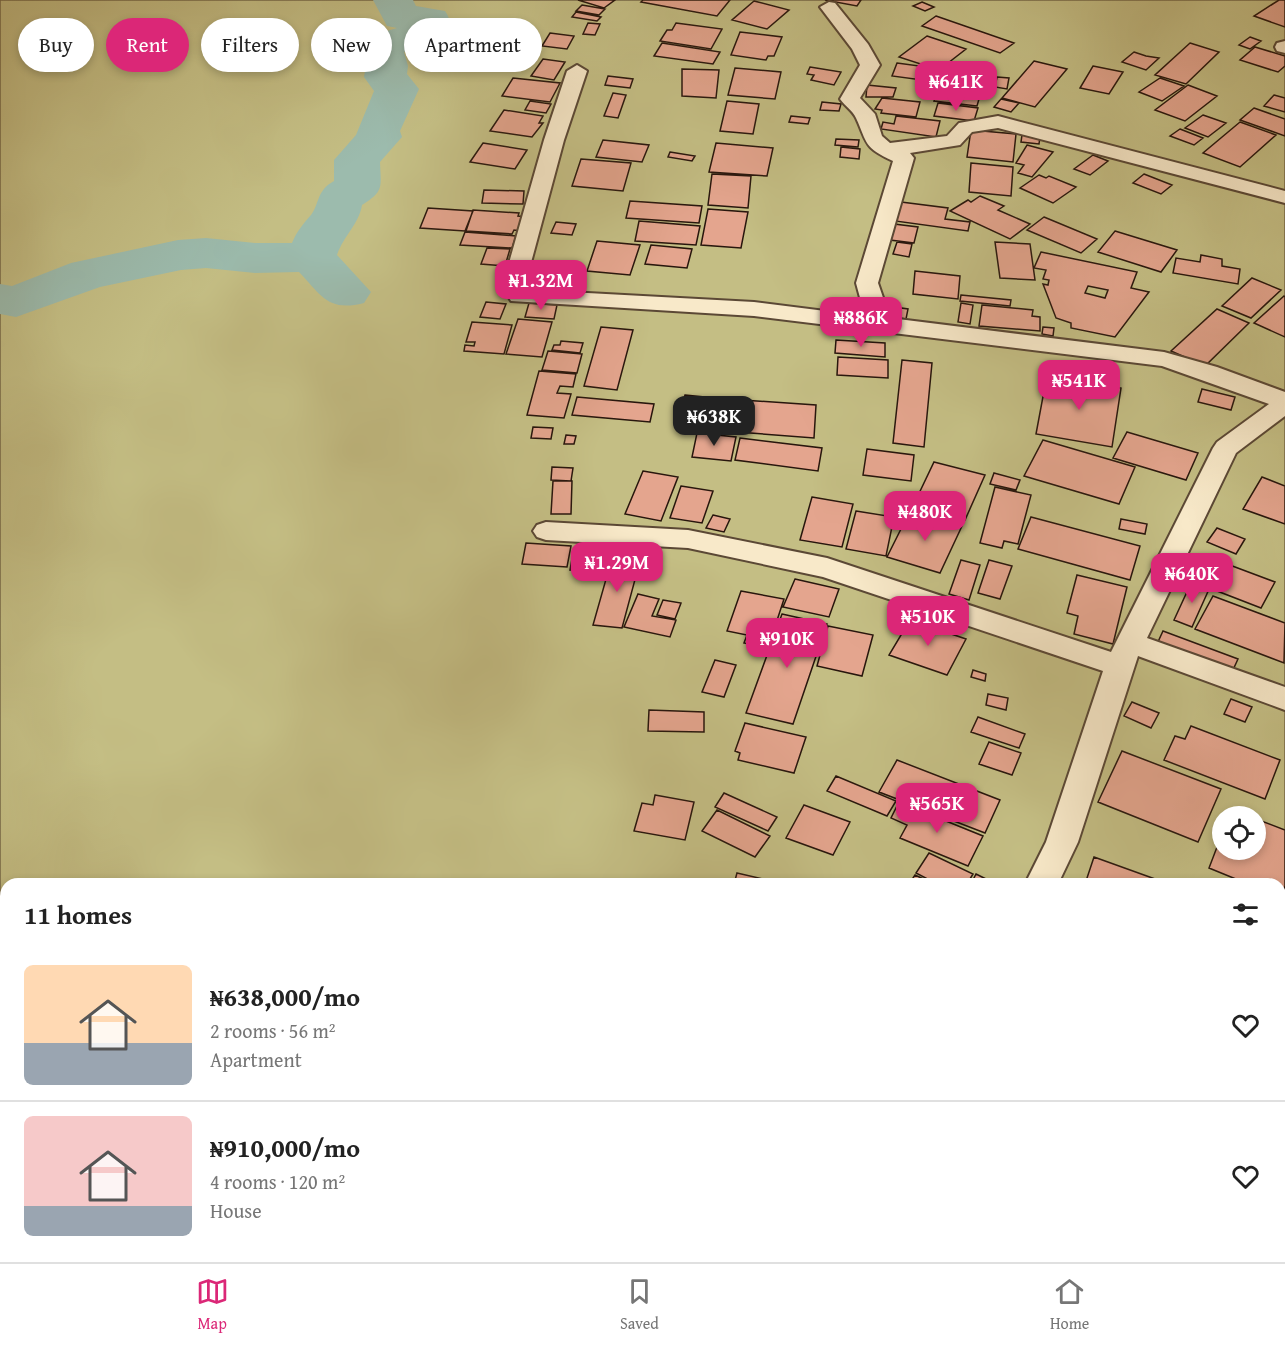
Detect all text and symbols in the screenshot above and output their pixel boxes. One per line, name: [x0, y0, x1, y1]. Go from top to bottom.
chip: Buy: [18, 18, 94, 72]
chip: Rent: [106, 18, 189, 72]
chip: Filters: [201, 18, 299, 72]
chip: New: [311, 18, 392, 72]
chip: Apartment: [404, 18, 542, 72]
pin: ₦641K: [914, 61, 998, 112]
text: ₦641K: [929, 66, 983, 95]
pin: ₦1.32M: [492, 260, 590, 311]
text: ₦1.32M: [509, 265, 573, 294]
pin: ₦886K: [819, 297, 903, 348]
text: ₦886K: [834, 302, 888, 331]
pin: ₦541K: [1037, 360, 1121, 411]
text: ₦541K: [1052, 365, 1106, 394]
pin: ₦638K: [672, 396, 756, 447]
text: ₦638K: [687, 401, 741, 430]
pin: ₦480K: [883, 491, 967, 542]
text: ₦480K: [898, 496, 952, 525]
pin: ₦1.29M: [568, 542, 666, 593]
text: ₦1.29M: [585, 547, 649, 576]
pin: ₦640K: [1150, 553, 1234, 604]
text: ₦640K: [1165, 558, 1219, 587]
pin: ₦510K: [886, 596, 970, 647]
text: ₦510K: [901, 601, 955, 630]
pin: ₦910K: [745, 618, 829, 669]
text: ₦910K: [760, 623, 814, 652]
pin: ₦565K: [895, 783, 979, 834]
text: ₦565K: [910, 788, 964, 817]
map controls: [1212, 806, 1266, 860]
button: locate: [1212, 806, 1266, 860]
text: 11 homes: [24, 895, 132, 934]
icon: filters: [1229, 898, 1262, 931]
text: ₦638,000/mo: [210, 977, 360, 1016]
icon: home: [72, 989, 144, 1061]
icon: heart: [1229, 1009, 1262, 1042]
text: 2 rooms · 56 m²: [210, 1016, 336, 1045]
text: Apartment: [210, 1045, 302, 1074]
text: ₦910,000/mo: [210, 1128, 360, 1167]
icon: home: [72, 1140, 144, 1212]
icon: heart: [1229, 1160, 1262, 1193]
text: 4 rooms · 120 m²: [210, 1167, 345, 1196]
text: House: [210, 1196, 262, 1225]
tab: Map: [196, 1275, 229, 1335]
tab: Saved: [620, 1275, 659, 1335]
tab: Home: [1050, 1275, 1089, 1335]

